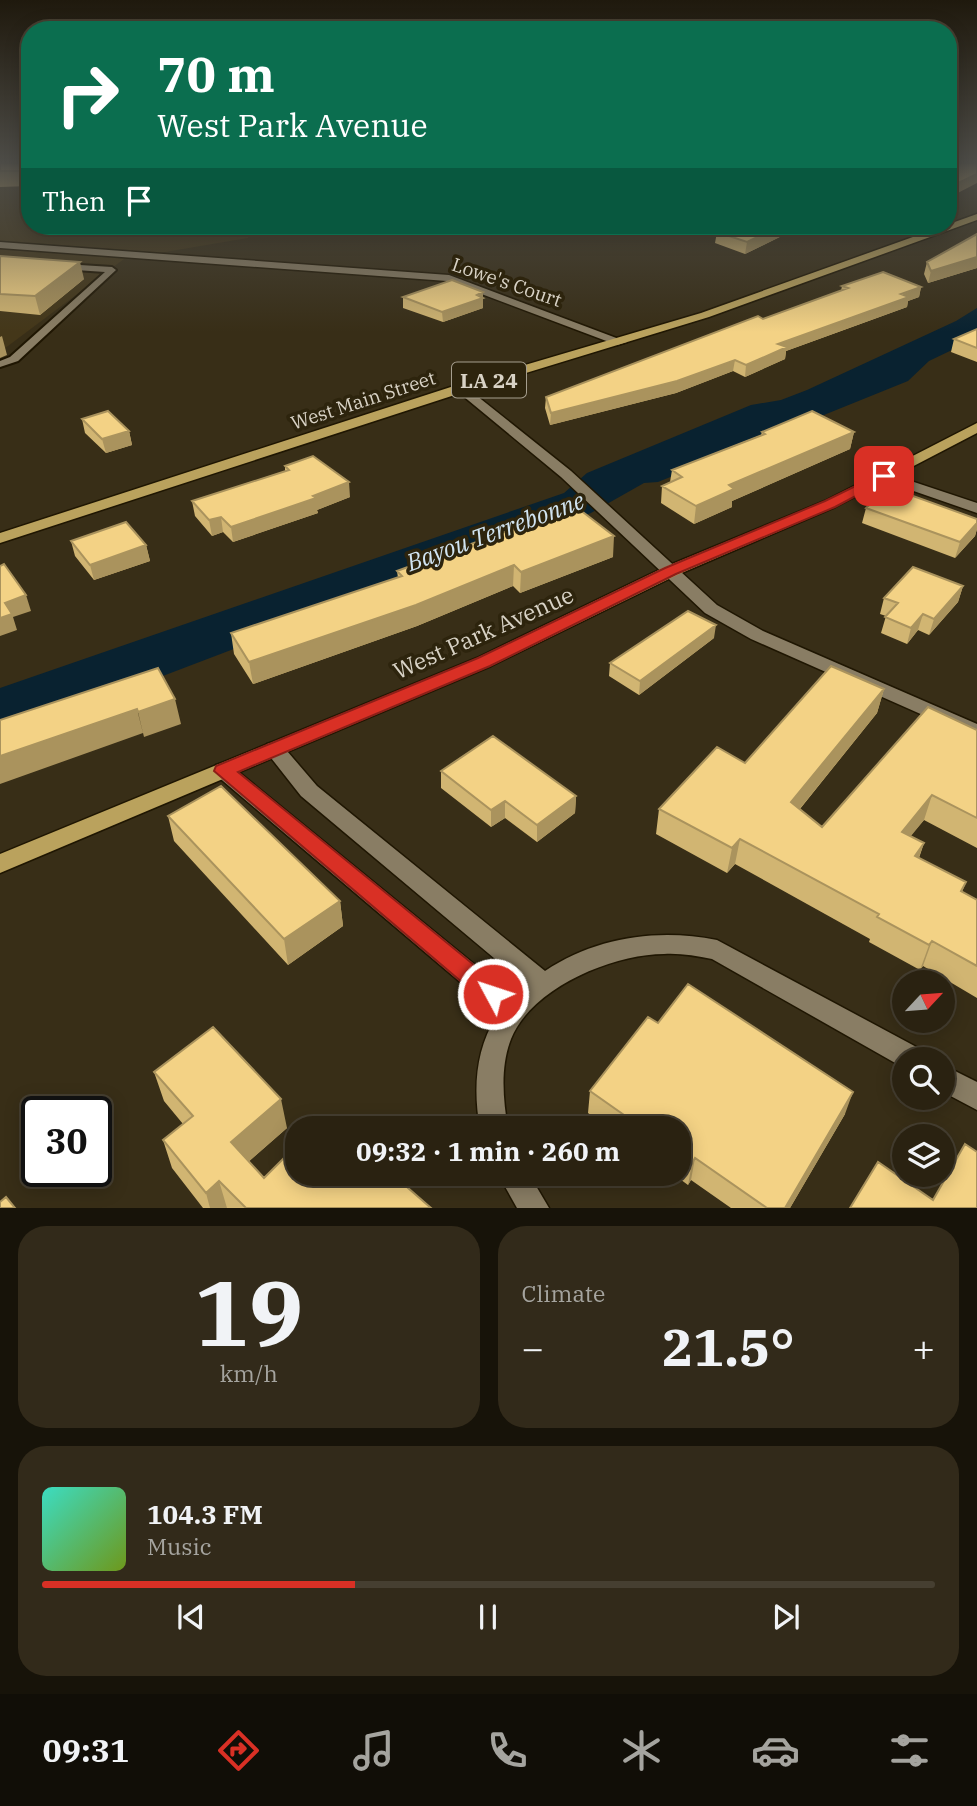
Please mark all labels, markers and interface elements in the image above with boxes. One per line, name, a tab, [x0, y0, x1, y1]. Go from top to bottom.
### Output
text: 70 m	[157, 42, 275, 105]
icon: right	[42, 49, 133, 140]
text: West Park Avenue	[157, 104, 428, 146]
icon: arrive	[120, 182, 158, 220]
text: Then	[42, 184, 106, 218]
street label: Lowe's Court	[449, 252, 565, 312]
road number: LA 24	[452, 362, 526, 398]
street label: West Main Street	[288, 365, 439, 435]
pin	[854, 446, 914, 506]
icon: arrive	[865, 457, 903, 495]
water label: Bayou Terrebonne	[401, 484, 589, 578]
street label: West Park Avenue	[388, 579, 578, 685]
position arrow	[456, 957, 530, 1031]
north arrow	[892, 970, 956, 1032]
map controls	[892, 970, 955, 1187]
button: search	[892, 1047, 955, 1110]
speed limit sign: 30	[21, 1096, 112, 1187]
button: layers	[892, 1124, 955, 1187]
text: 09:32 · 1 min · 260 m	[356, 1134, 620, 1168]
text: 19	[194, 1253, 303, 1371]
text: Climate	[522, 1278, 605, 1308]
text: 21.5°	[662, 1313, 795, 1380]
text: −	[522, 1323, 544, 1372]
text: +	[912, 1323, 935, 1372]
text: km/h	[220, 1358, 278, 1388]
text: 104.3 FM	[147, 1497, 263, 1531]
text: Music	[147, 1531, 212, 1561]
icon: previous	[172, 1598, 210, 1636]
icon: pause	[469, 1598, 507, 1636]
icon: next	[767, 1598, 805, 1636]
icon: directions	[214, 1726, 263, 1775]
icon: music	[349, 1726, 398, 1775]
icon: phone	[483, 1726, 532, 1775]
icon: climate	[617, 1726, 666, 1775]
icon: car	[751, 1726, 800, 1775]
icon: filters	[885, 1726, 934, 1775]
text: 09:31	[43, 1729, 129, 1771]

